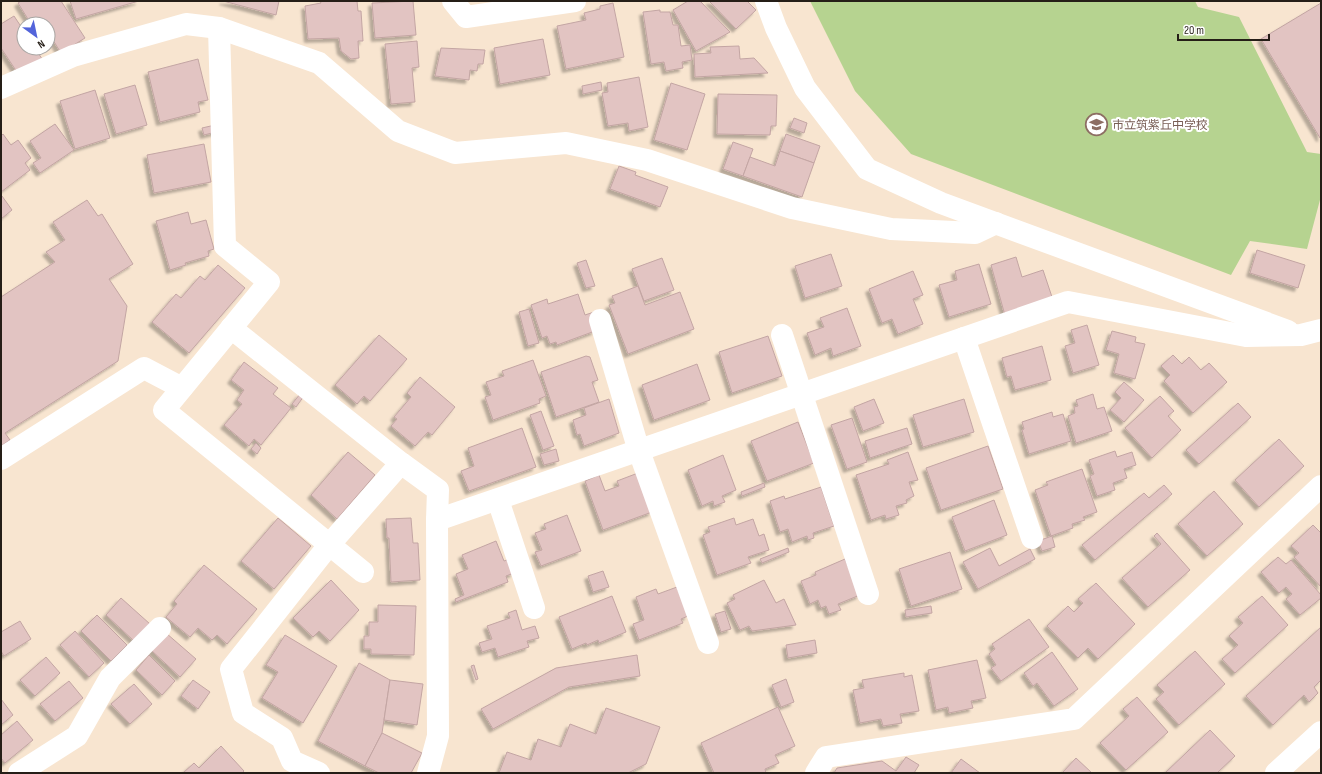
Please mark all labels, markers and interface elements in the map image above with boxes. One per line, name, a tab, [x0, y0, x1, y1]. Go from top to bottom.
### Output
north arrow	[16, 16, 56, 56]
scale bar	[1178, 16, 1269, 42]
text: 20 m	[1184, 23, 1204, 38]
text: N	[35, 37, 47, 51]
school or university icon: 市立筑紫丘中学校	[1083, 112, 1109, 138]
place label: 市立筑紫丘中学校	[1112, 118, 1208, 133]

